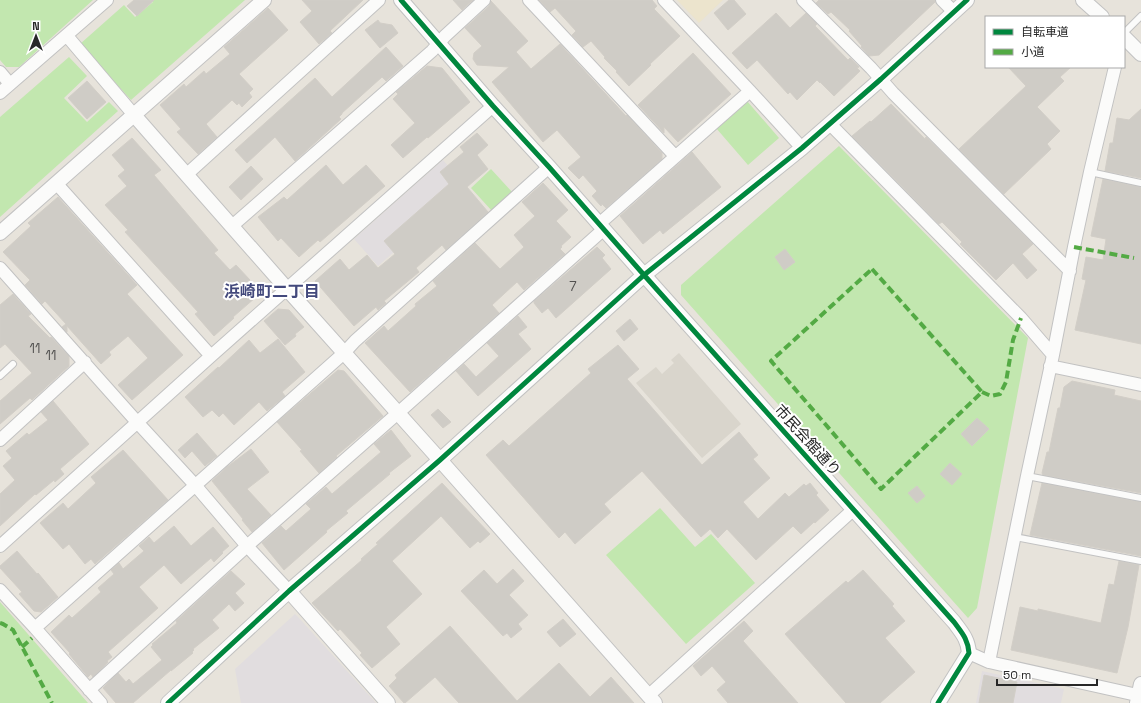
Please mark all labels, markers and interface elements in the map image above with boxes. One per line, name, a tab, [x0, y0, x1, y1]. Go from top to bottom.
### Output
north arrow	[16, 16, 56, 56]
legend	[985, 16, 1125, 68]
text: N	[32, 19, 40, 33]
text: 自転車道	[1021, 24, 1069, 40]
text: 小道	[1021, 44, 1045, 60]
house number: 7	[569, 278, 577, 295]
district label: 浜崎町二丁目	[224, 281, 320, 302]
house number: 11	[30, 340, 40, 357]
house number: 11	[46, 347, 56, 364]
street label: 市民会館通り	[771, 400, 845, 480]
scale bar	[997, 661, 1097, 687]
text: 50 m	[1003, 667, 1031, 683]

